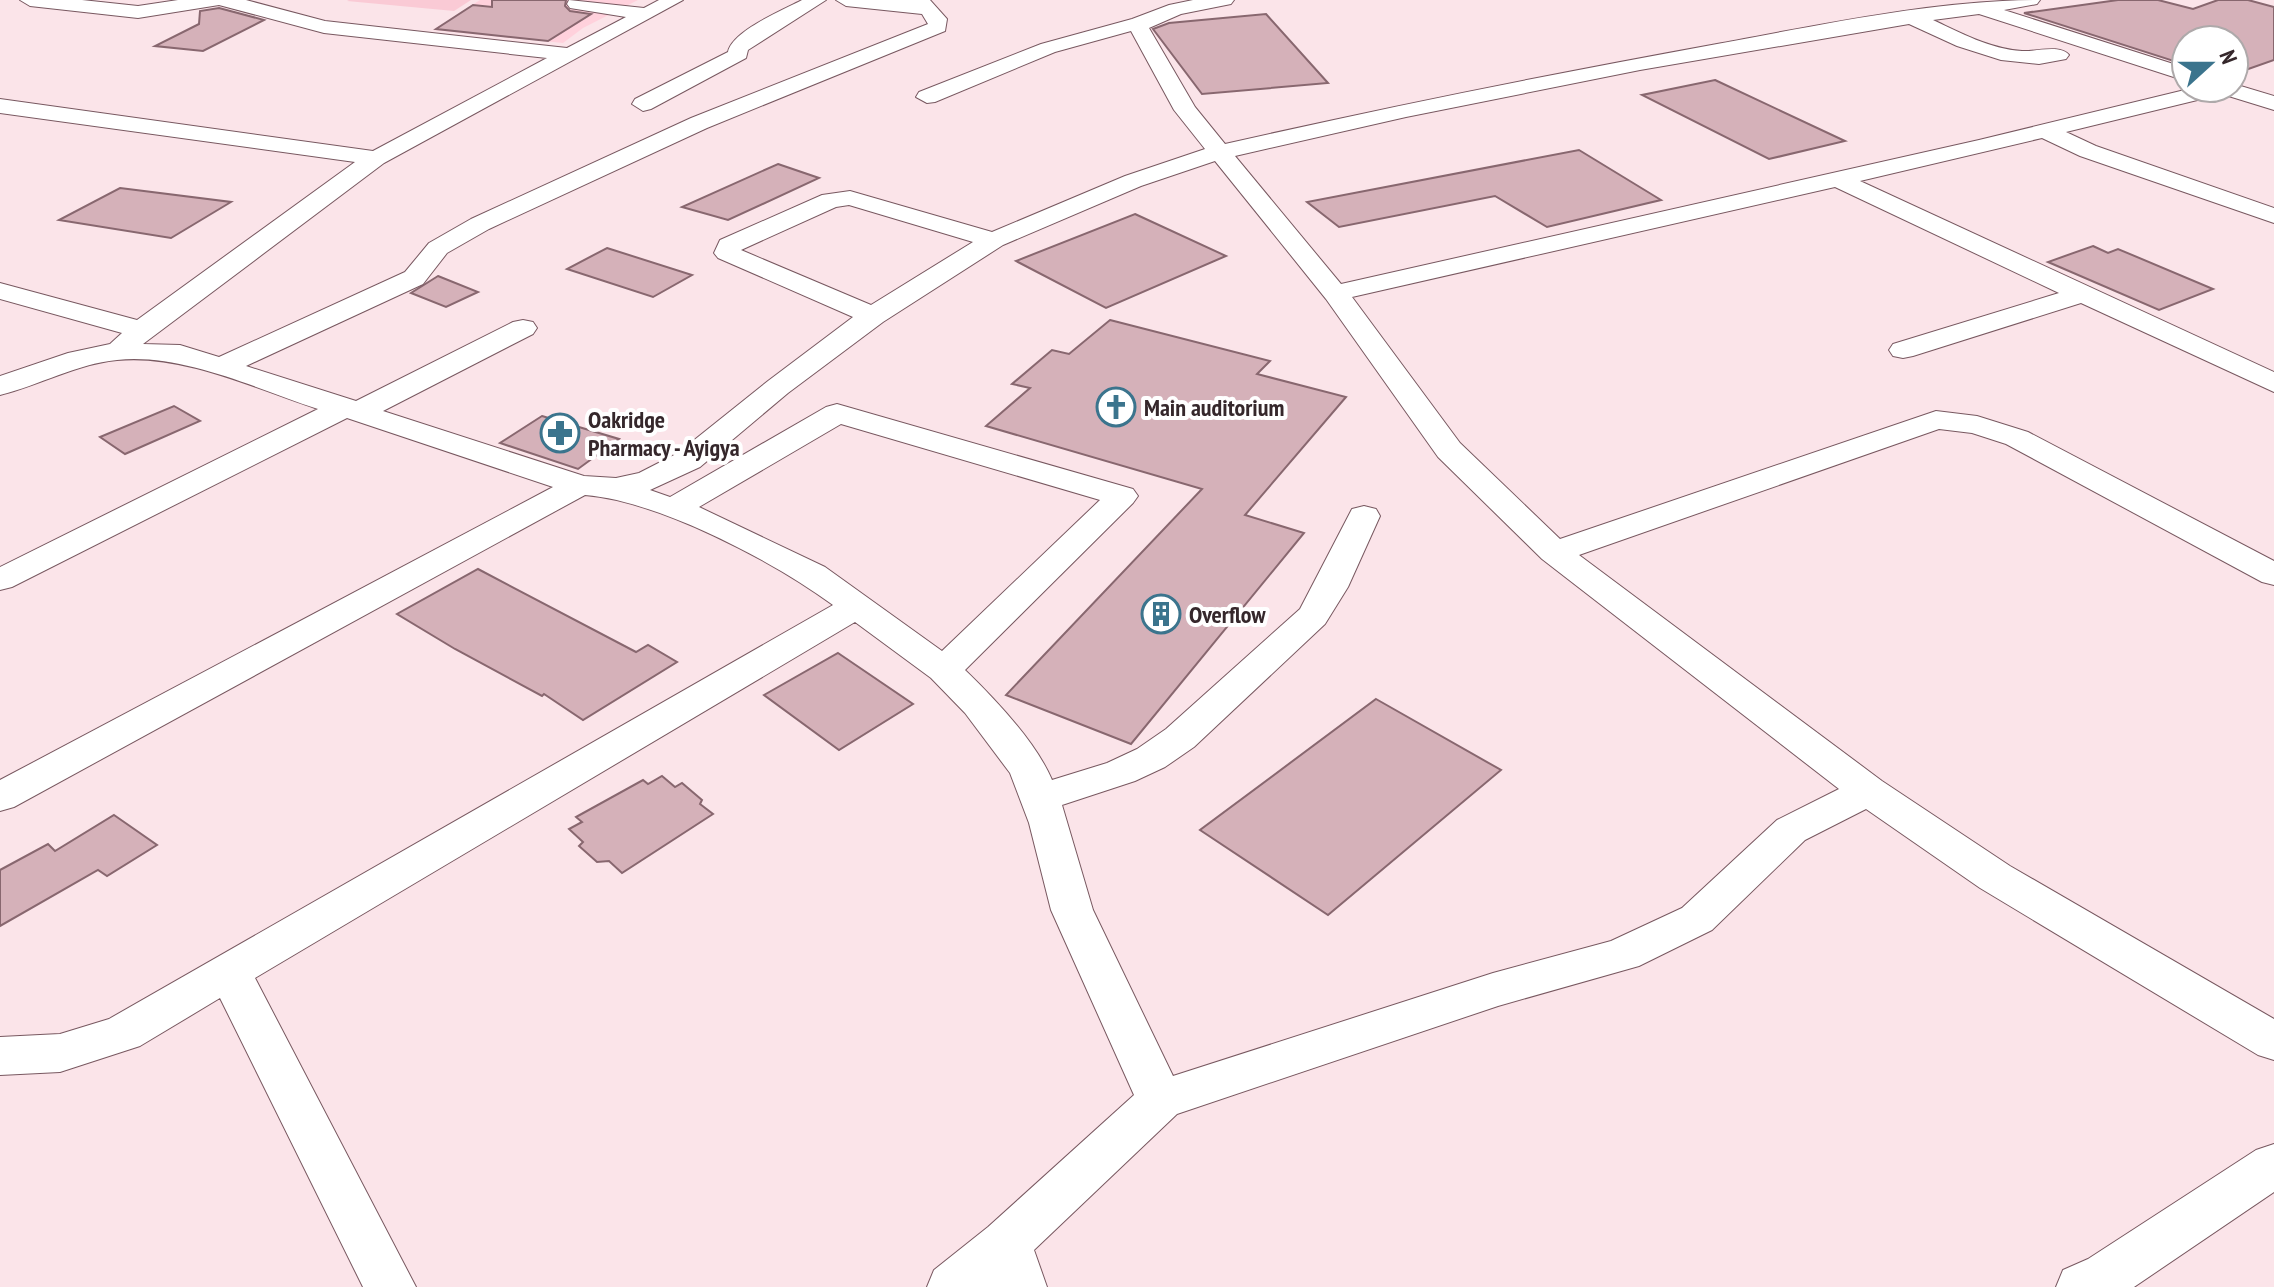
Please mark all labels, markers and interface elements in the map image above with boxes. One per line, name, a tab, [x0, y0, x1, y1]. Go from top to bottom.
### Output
north arrow	[2170, 24, 2250, 104]
text: N	[2213, 46, 2244, 67]
church icon: Main auditorium	[1095, 386, 1137, 428]
place label: Main auditorium	[1144, 392, 1284, 423]
place label: Oakridge Pharmacy - Ayigya	[588, 404, 740, 463]
pharmacy icon: Oakridge Pharmacy - Ayigya	[539, 412, 581, 454]
building icon: Overflow	[1140, 593, 1182, 635]
place label: Overflow	[1189, 599, 1266, 630]

